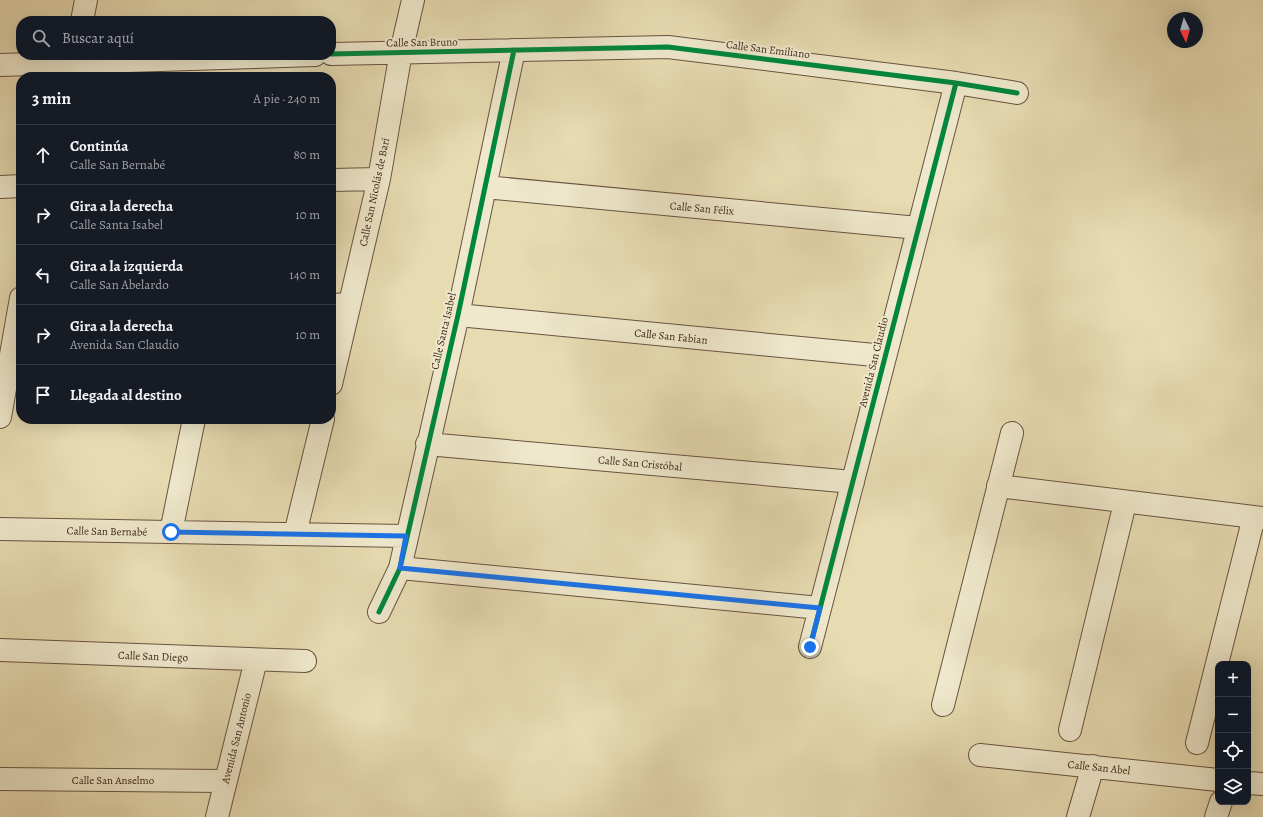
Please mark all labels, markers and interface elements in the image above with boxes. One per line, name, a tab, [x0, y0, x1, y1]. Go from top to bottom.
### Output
north arrow	[1167, 12, 1203, 48]
search box	[16, 16, 336, 60]
icon: search	[30, 27, 52, 49]
text: Buscar aquí	[62, 28, 134, 48]
street label: Calle San Bruno	[386, 34, 458, 51]
street label: Calle San Emiliano	[725, 37, 811, 62]
text: 3 min	[32, 87, 71, 110]
text: A pie · 240 m	[253, 90, 320, 107]
text: Continúa	[70, 136, 128, 156]
street label: Calle San Nicolás de Barí	[356, 136, 393, 248]
icon: ahead	[32, 144, 54, 166]
text: 80 m	[293, 146, 320, 163]
text: Calle San Bernabé	[70, 156, 165, 173]
text: Gira a la derecha	[70, 196, 173, 216]
street label: Calle San Félix	[669, 198, 736, 219]
icon: right	[32, 204, 54, 226]
text: 10 m	[295, 206, 320, 223]
text: Calle Santa Isabel	[70, 216, 163, 233]
text: Gira a la izquierda	[70, 256, 183, 276]
icon: left	[32, 264, 54, 286]
text: 140 m	[289, 266, 320, 283]
text: Calle San Abelardo	[70, 276, 169, 293]
street label: Calle Santa Isabel	[427, 291, 460, 371]
street label: Avenida San Claudio	[855, 315, 892, 410]
text: Gira a la derecha	[70, 316, 173, 336]
icon: right	[32, 324, 54, 346]
street label: Calle San Fabian	[634, 325, 708, 348]
text: 10 m	[295, 326, 320, 343]
text: Avenida San Claudio	[70, 336, 179, 353]
icon: arrive	[32, 384, 54, 406]
text: Llegada al destino	[70, 385, 182, 405]
street label: Calle San Cristóbal	[597, 452, 683, 475]
street label: Calle San Bernabé	[67, 523, 148, 540]
route start	[162, 523, 180, 541]
route end	[801, 638, 819, 656]
street label: Calle San Diego	[118, 648, 189, 665]
map controls	[1215, 661, 1251, 805]
button: +	[1215, 661, 1251, 697]
street label: Avenida San Antonio	[218, 691, 255, 786]
button: −	[1215, 697, 1251, 733]
button: locate	[1215, 733, 1251, 769]
street label: Calle San Abel	[1067, 757, 1131, 778]
button: layers	[1215, 769, 1251, 805]
street label: Calle San Anselmo	[72, 773, 155, 788]

